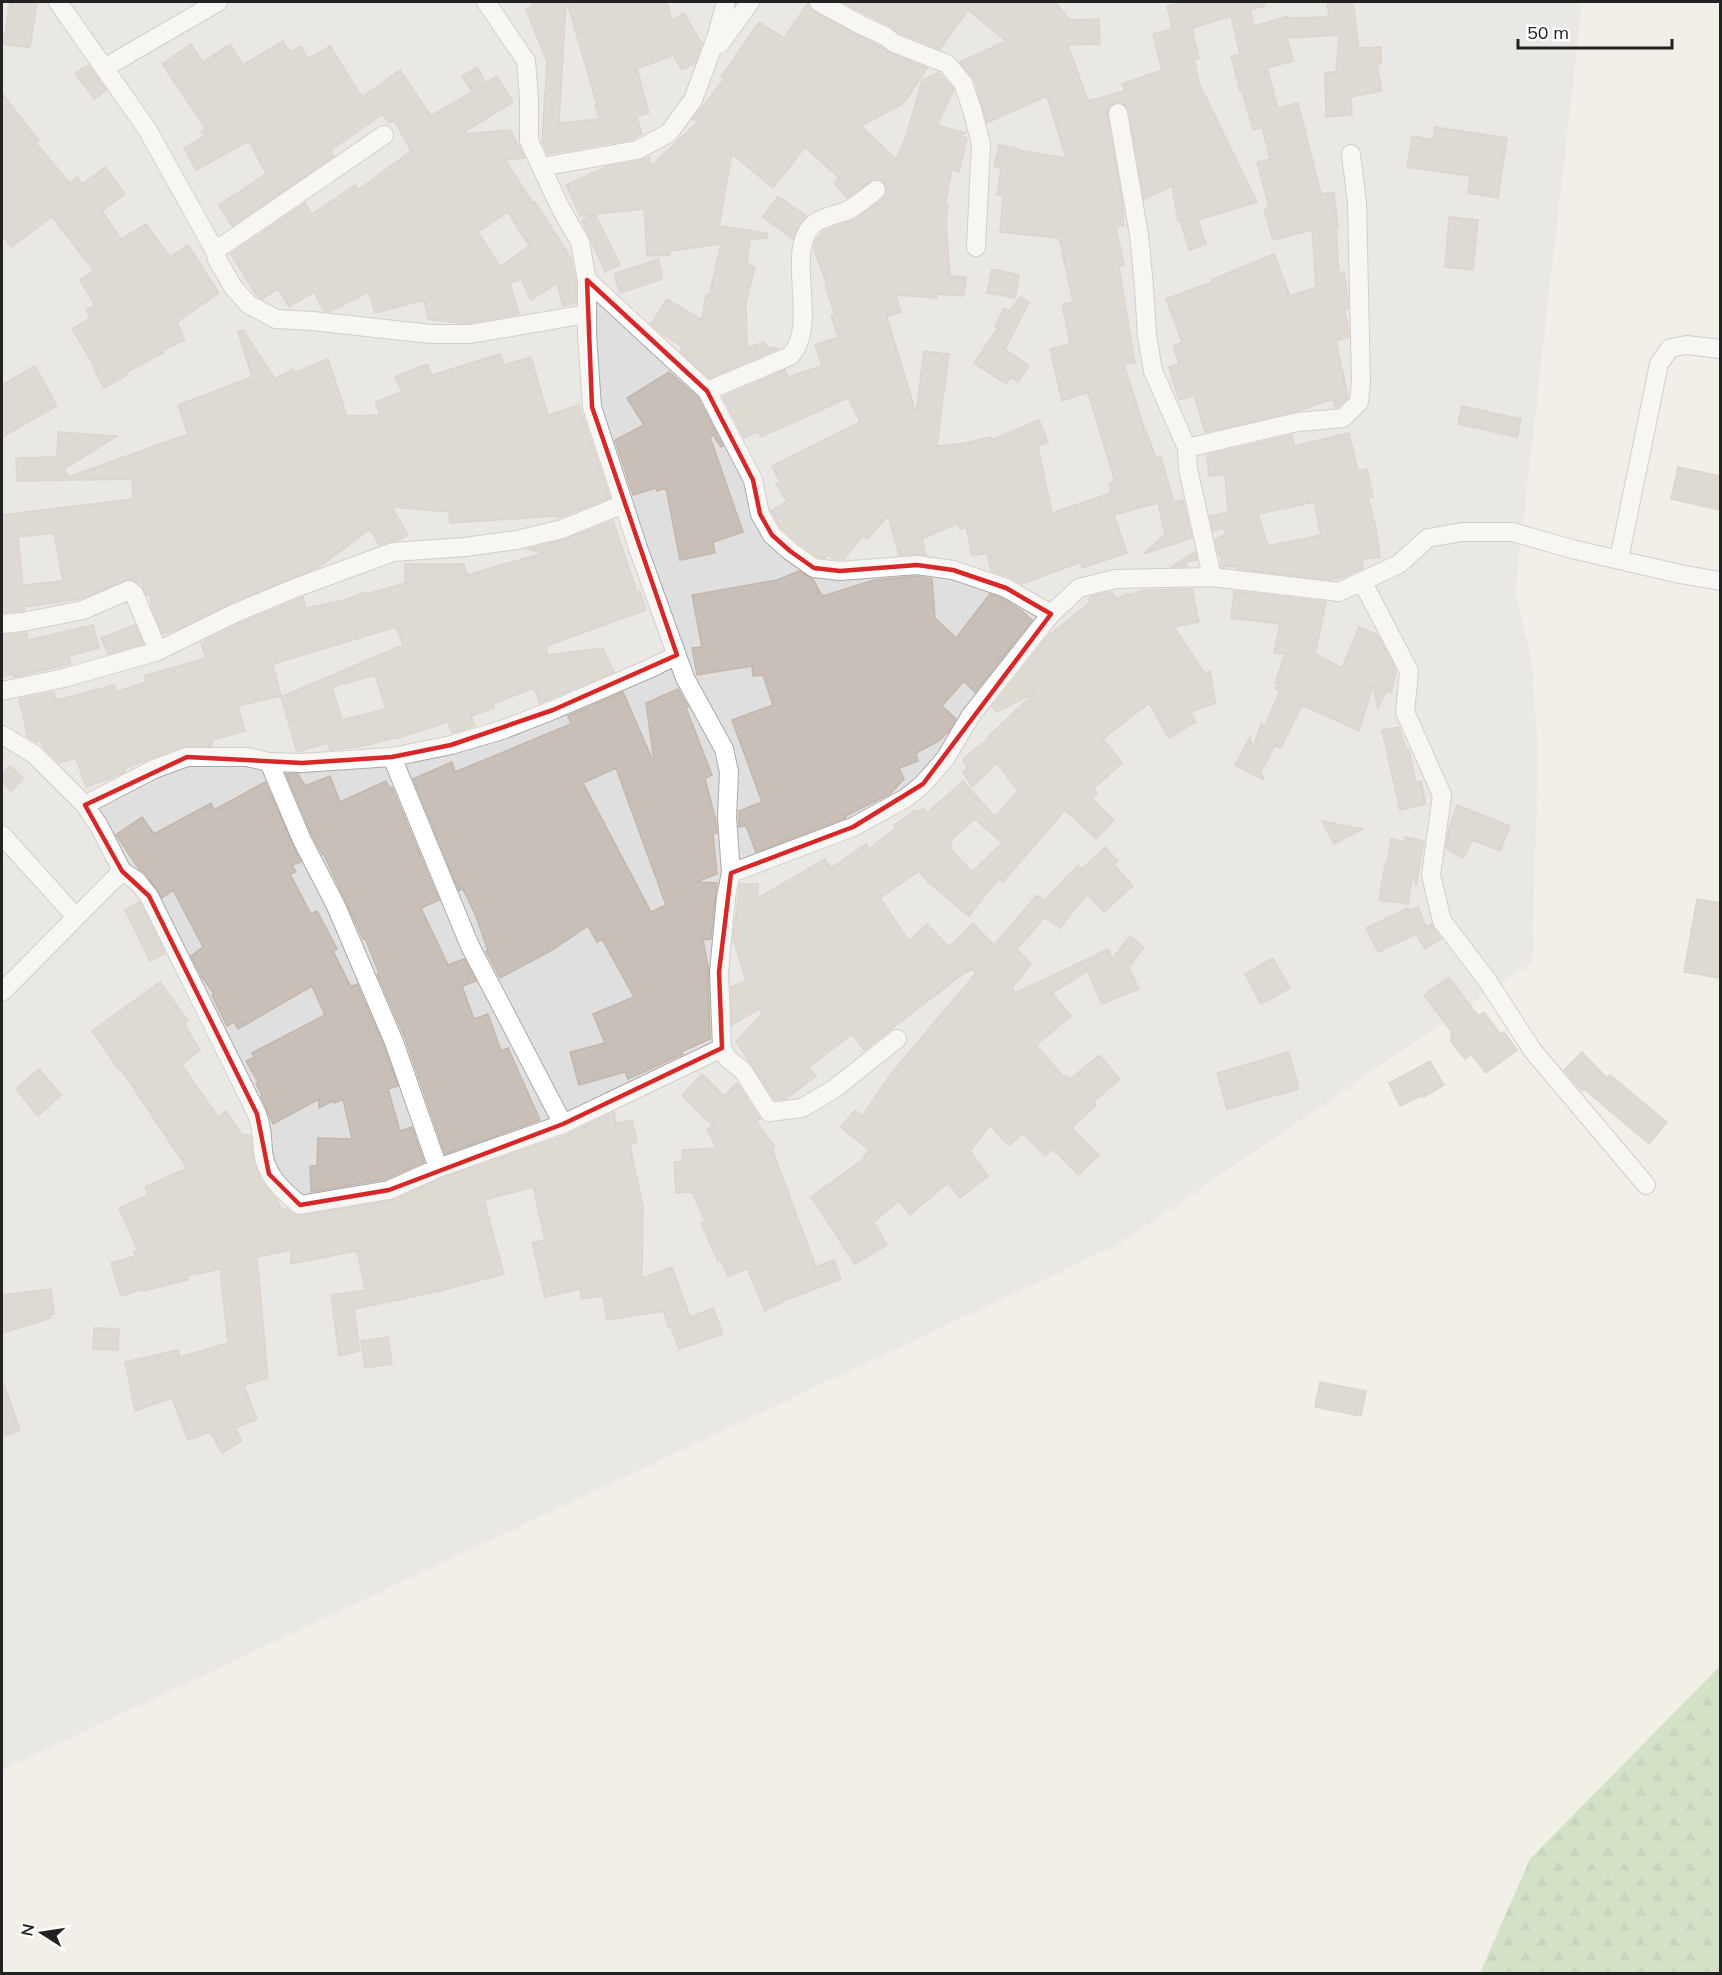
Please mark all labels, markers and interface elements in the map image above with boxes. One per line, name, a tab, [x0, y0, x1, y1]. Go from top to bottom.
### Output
scale bar	[1518, 12, 1672, 50]
text: 50 m	[1527, 21, 1569, 44]
north arrow	[12, 1903, 72, 1963]
text: N	[16, 1922, 38, 1938]

